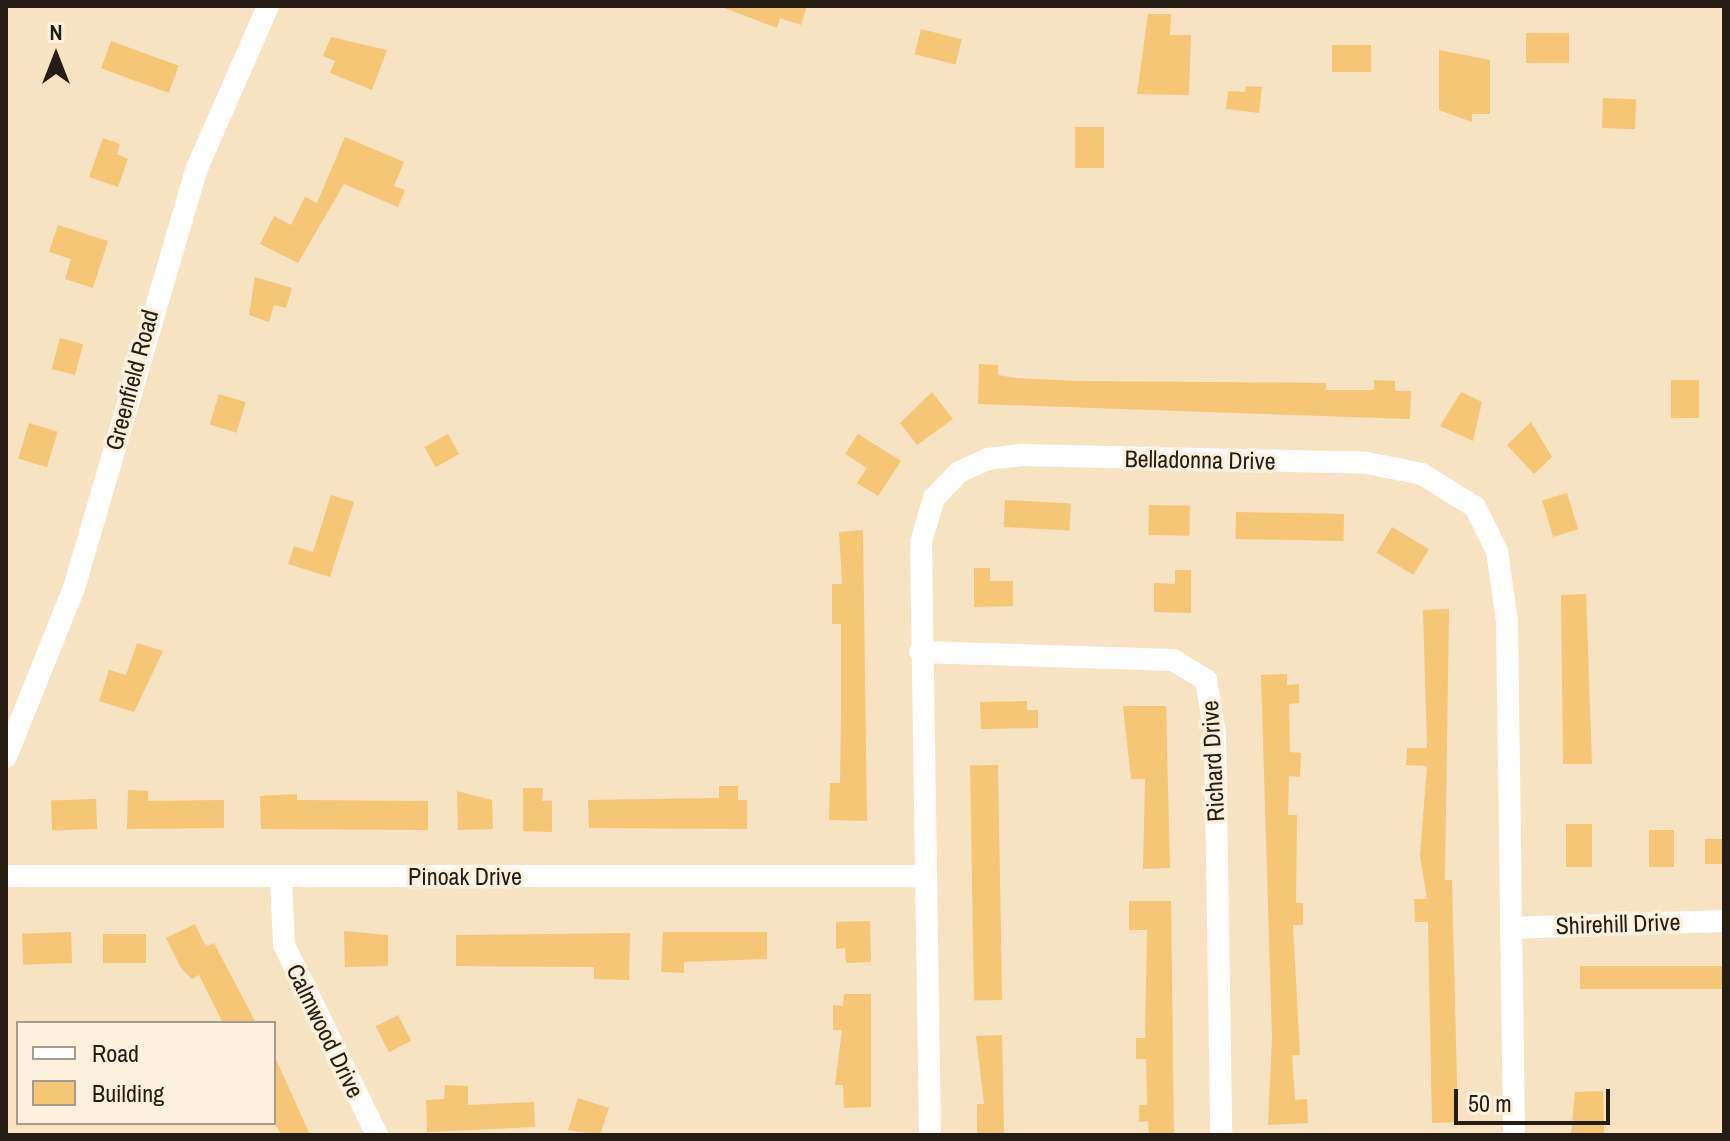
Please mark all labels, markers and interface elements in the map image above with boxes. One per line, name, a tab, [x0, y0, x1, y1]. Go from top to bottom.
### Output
north arrow	[16, 16, 96, 96]
text: N	[49, 17, 63, 47]
street label: Greenfield Road	[99, 307, 165, 453]
street label: Belladonna Drive	[1124, 444, 1276, 476]
street label: Richard Drive	[1195, 700, 1231, 822]
street label: Pinoak Drive	[408, 863, 522, 891]
street label: Shirehill Drive	[1555, 907, 1681, 941]
street label: Calmwood Drive	[280, 959, 370, 1103]
legend	[16, 1021, 276, 1125]
text: Road	[92, 1037, 139, 1069]
scale bar	[1458, 1073, 1614, 1123]
text: Building	[92, 1077, 164, 1109]
text: 50 m	[1468, 1087, 1512, 1119]

